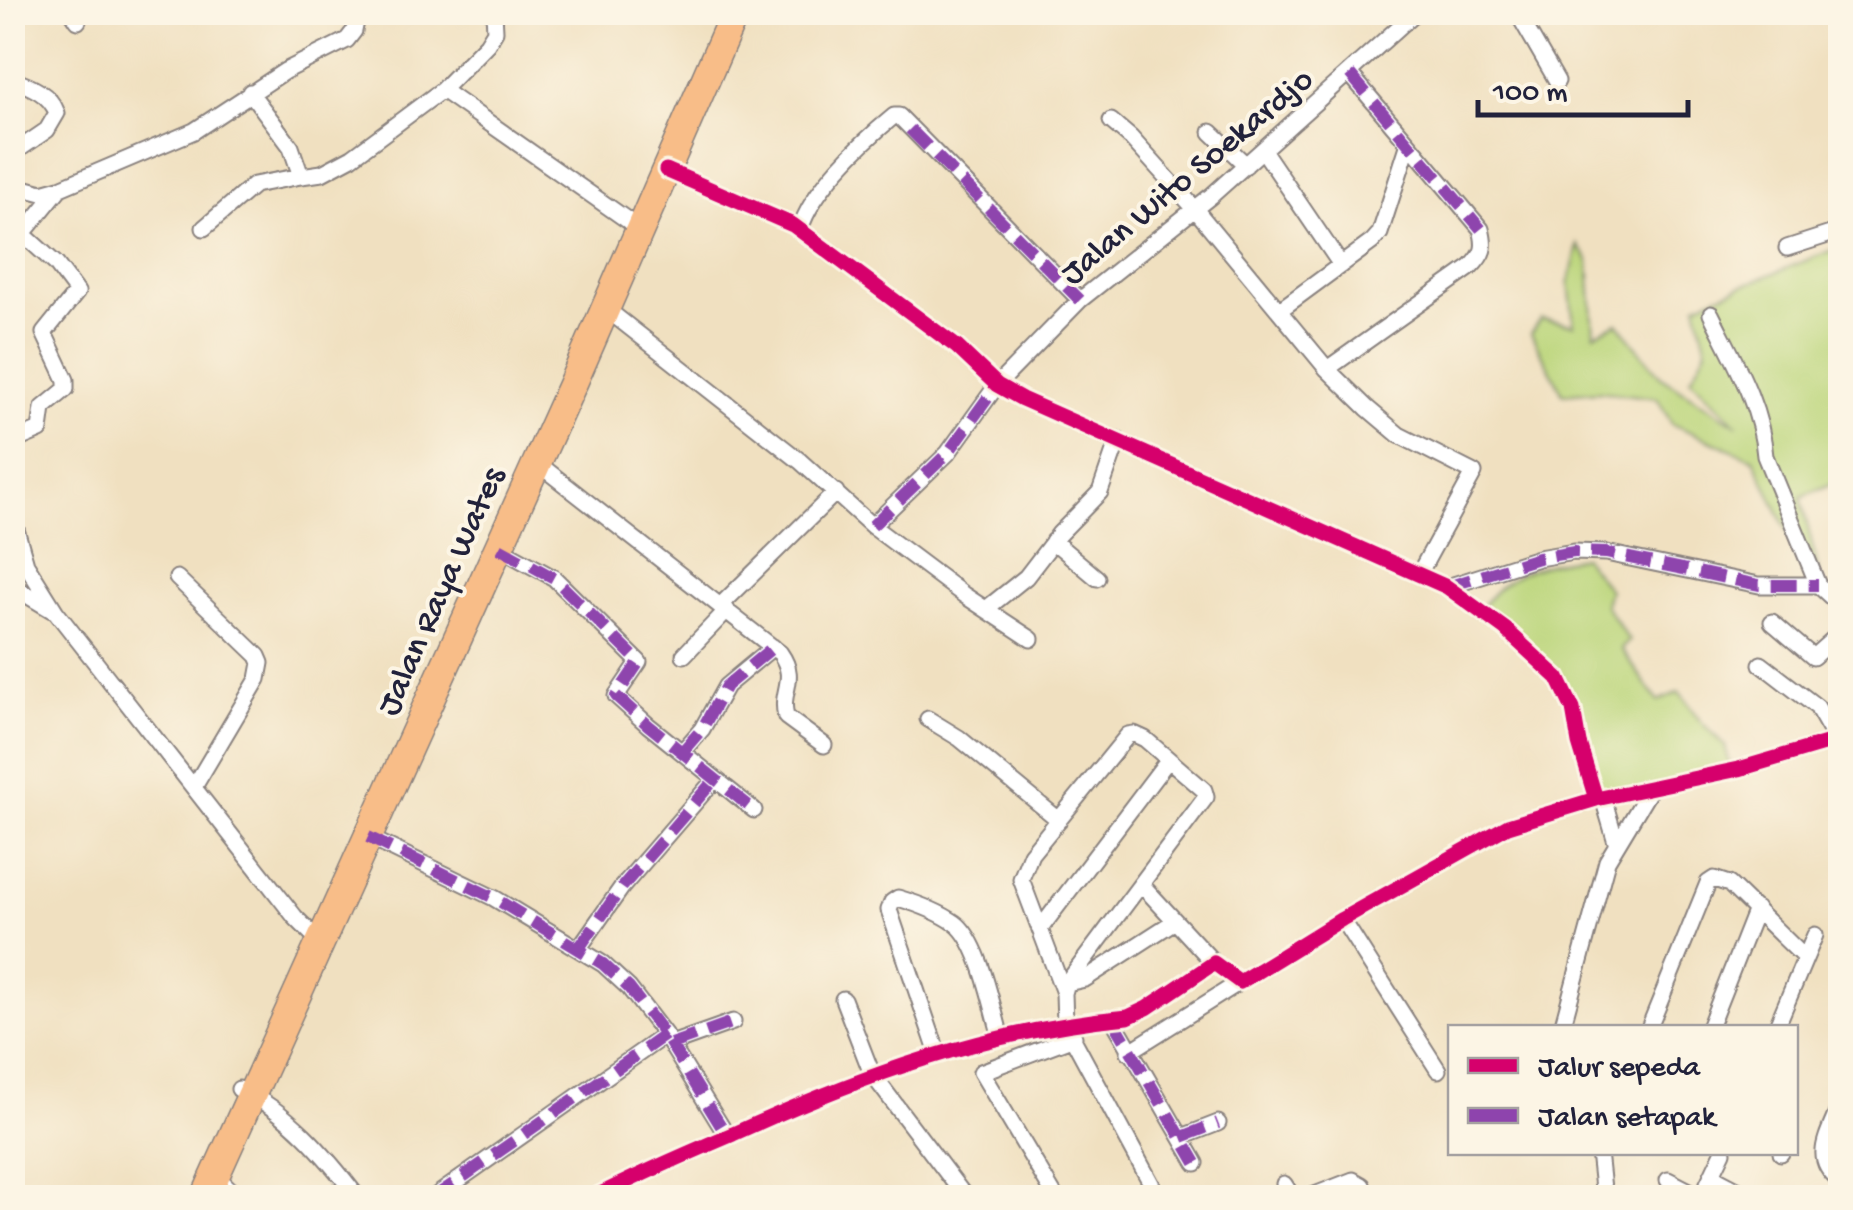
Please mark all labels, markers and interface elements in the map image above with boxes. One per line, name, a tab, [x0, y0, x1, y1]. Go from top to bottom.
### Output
scale bar	[1478, 55, 1688, 117]
street label: Jalan Wito Soekardjo	[1054, 61, 1323, 296]
text: 100 m	[1492, 77, 1568, 112]
street label: Jalan Raya Wates	[370, 461, 517, 723]
legend	[1448, 1025, 1798, 1155]
text: Jalur sepeda	[1538, 1052, 1701, 1087]
text: Jalan setapak	[1538, 1102, 1718, 1137]

